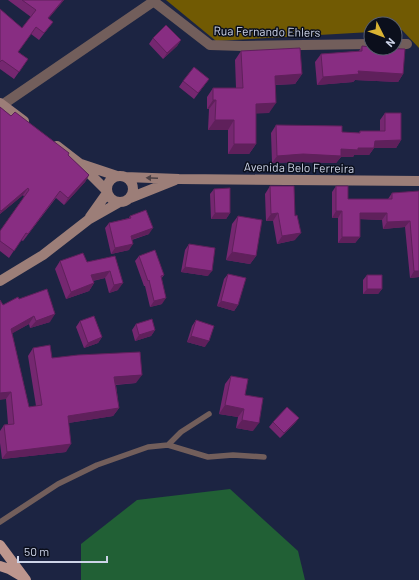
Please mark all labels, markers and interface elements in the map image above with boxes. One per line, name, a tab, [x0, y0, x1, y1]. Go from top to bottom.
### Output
north arrow	[363, 16, 403, 56]
street label: Rua Fernando Ehlers	[213, 23, 321, 39]
text: N	[384, 36, 398, 50]
street label: Avenida Belo Ferreira	[244, 159, 354, 175]
one-way arrow	[146, 174, 158, 181]
scale bar	[18, 538, 107, 564]
text: 50 m	[24, 544, 49, 558]

